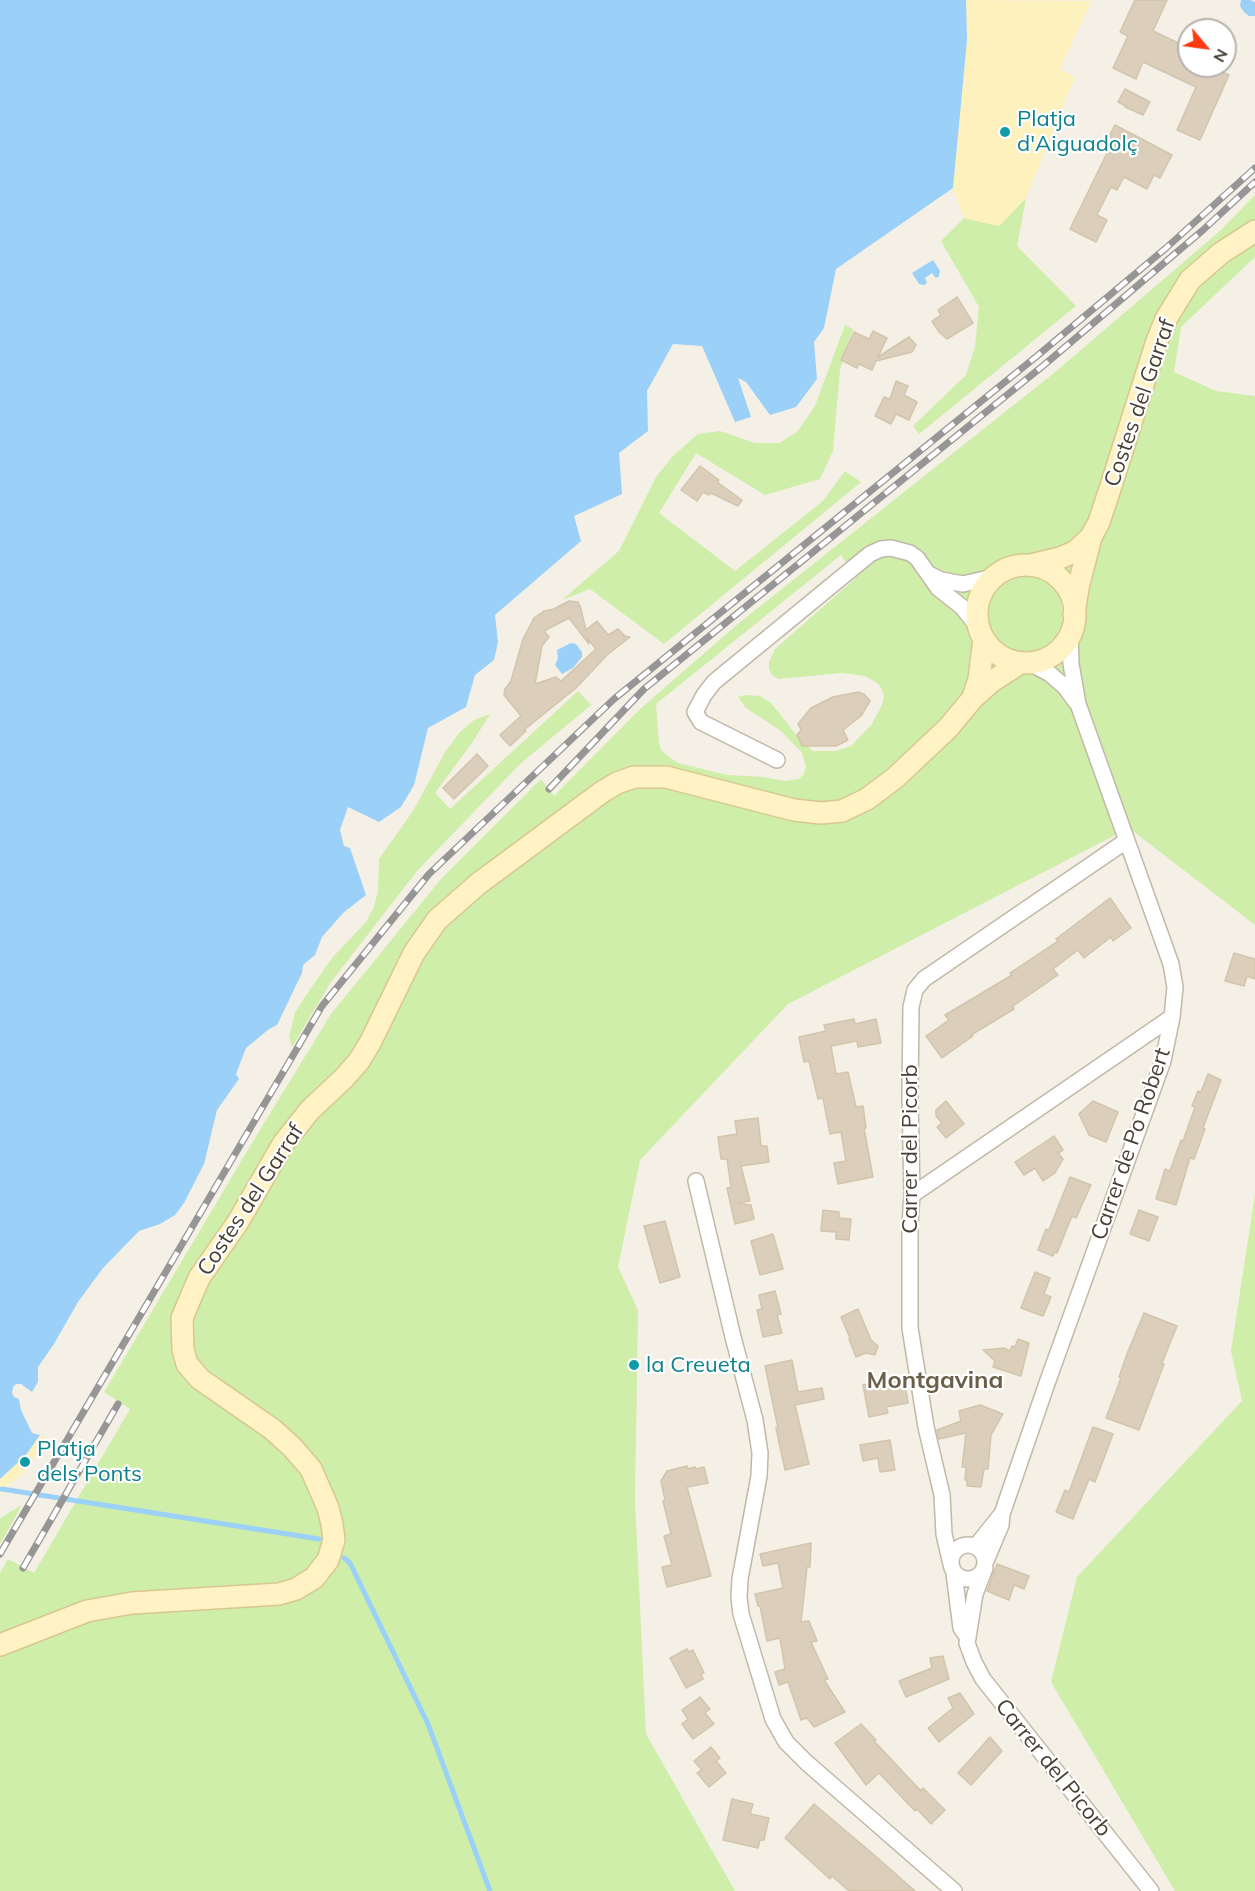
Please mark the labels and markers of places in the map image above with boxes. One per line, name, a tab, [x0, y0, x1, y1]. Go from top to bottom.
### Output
place label: Platja d'Aiguadolç	[1017, 106, 1138, 158]
marker: Platja d'Aiguadolç	[998, 125, 1012, 139]
place label: la Creueta	[646, 1352, 751, 1378]
marker: la Creueta	[627, 1358, 641, 1372]
place label: Platja dels Ponts	[37, 1436, 142, 1488]
marker: Platja dels Ponts	[18, 1455, 32, 1469]

